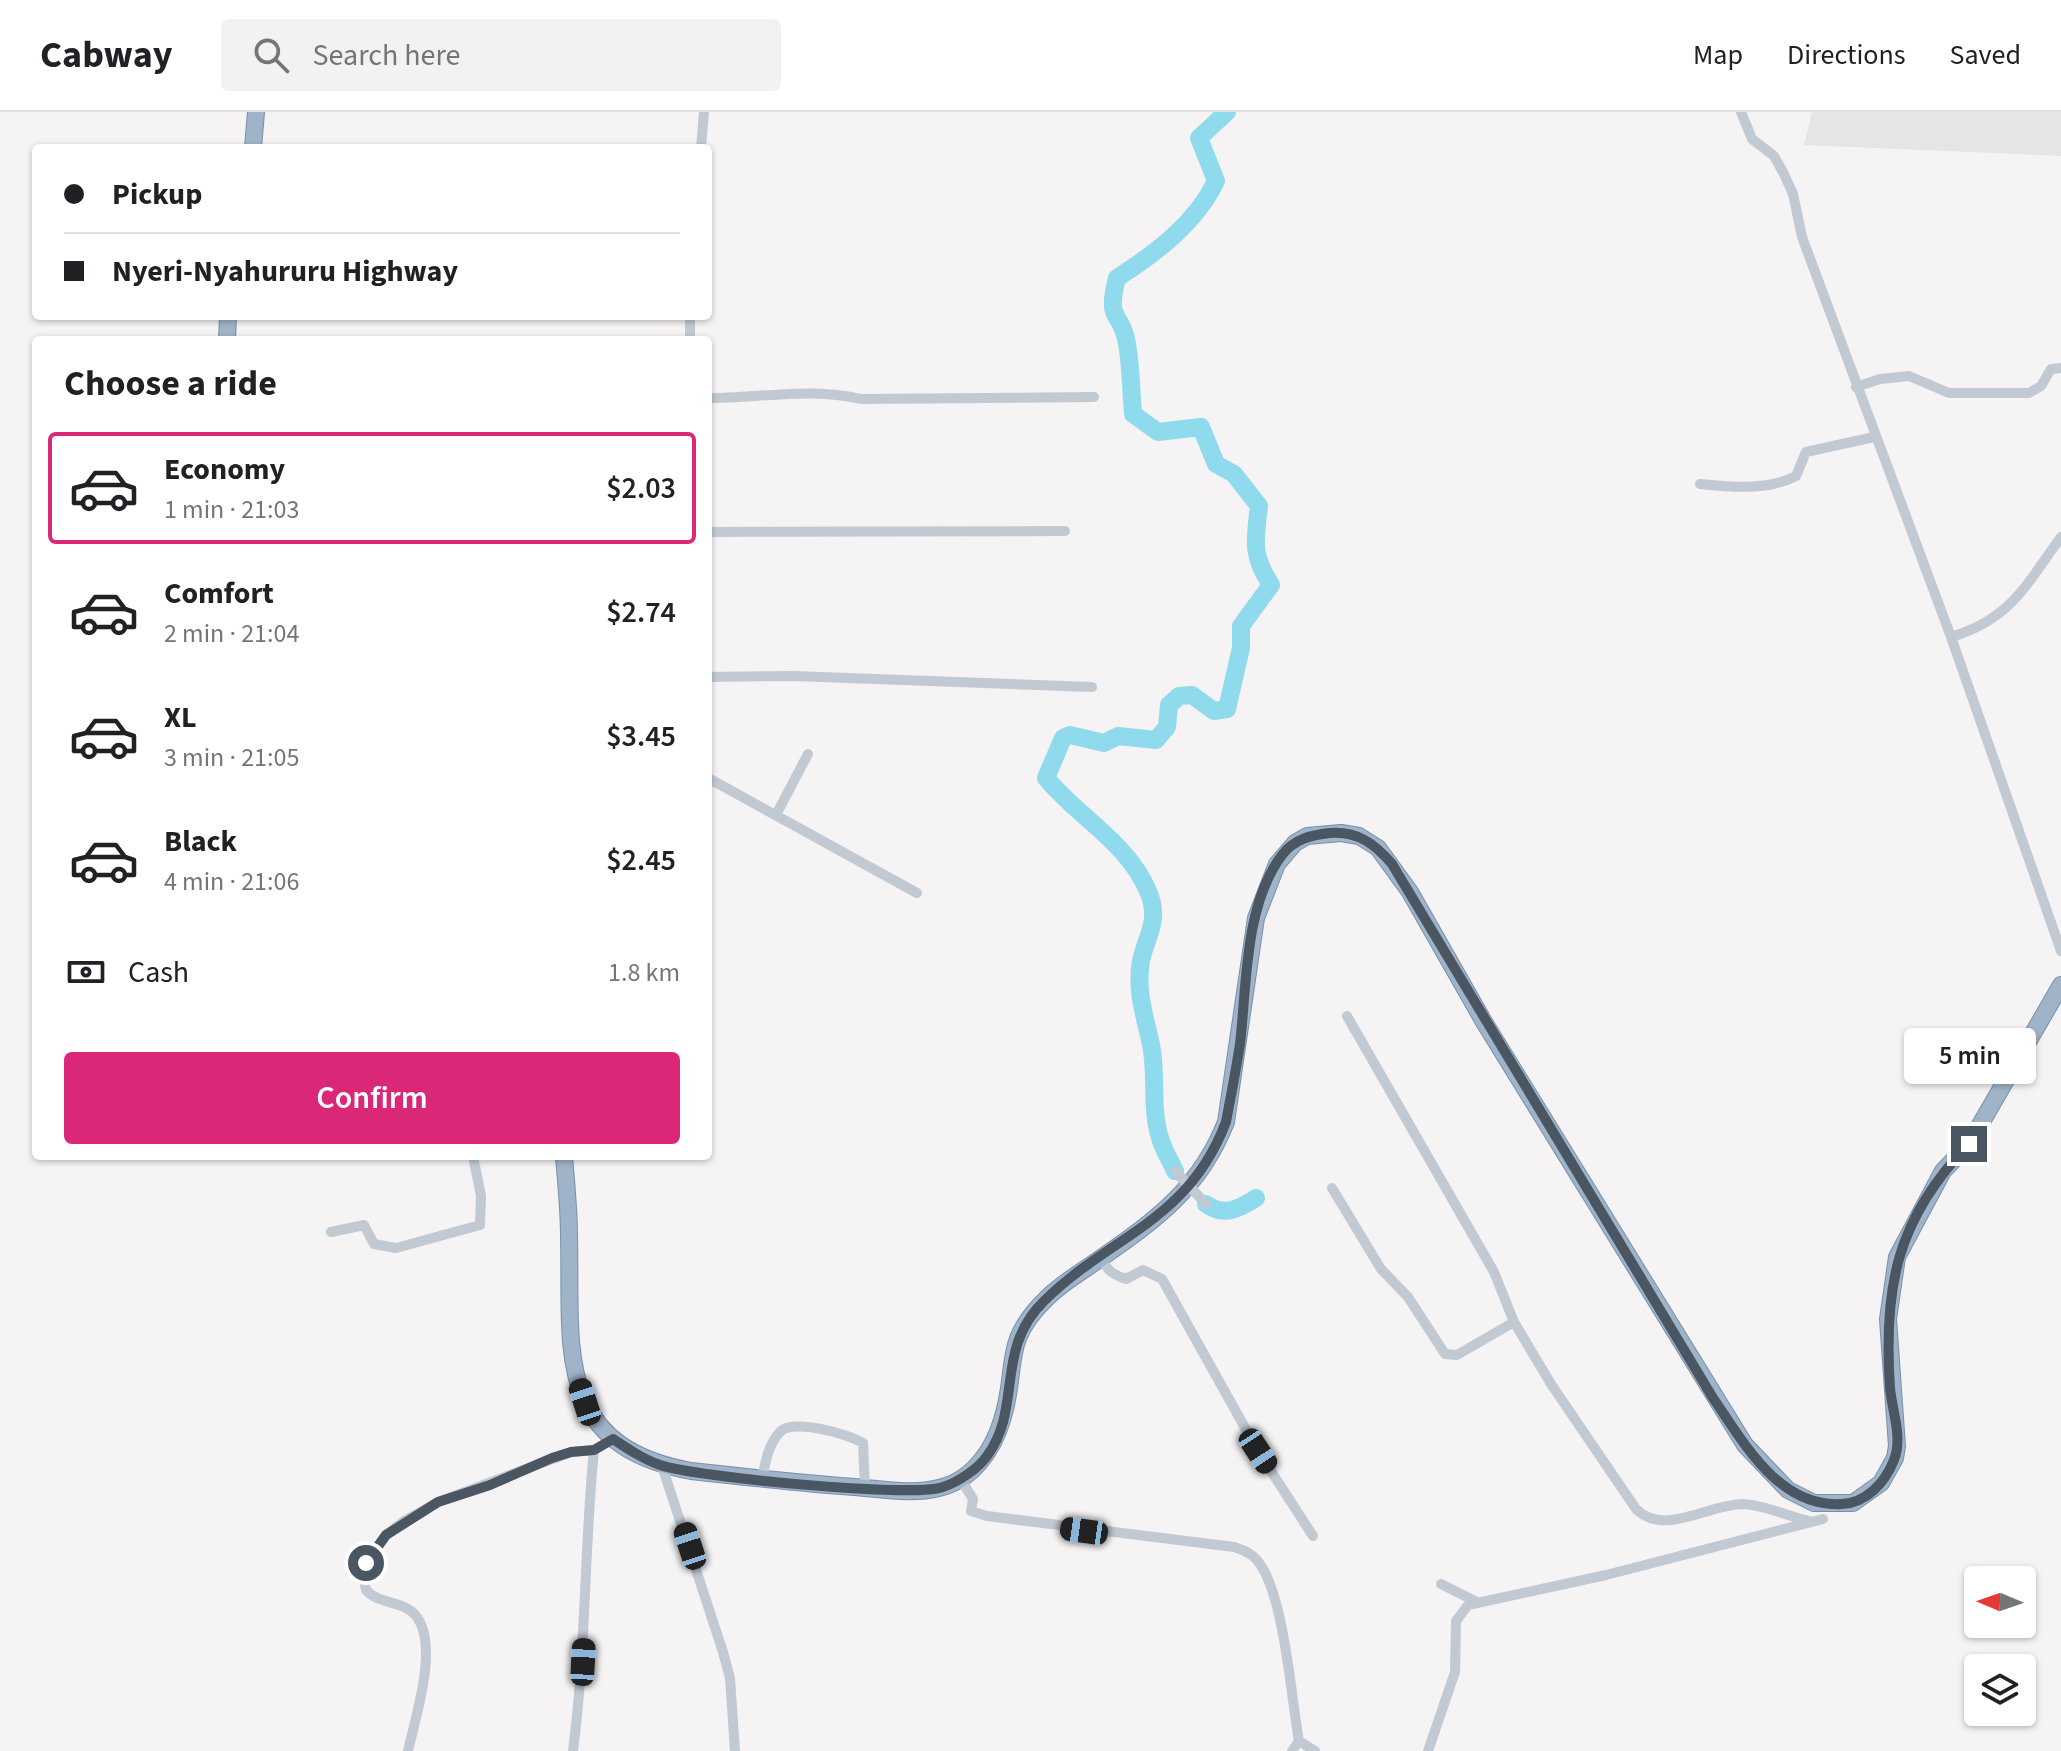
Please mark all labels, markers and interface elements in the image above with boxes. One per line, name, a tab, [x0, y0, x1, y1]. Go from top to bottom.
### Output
search box	[221, 19, 781, 91]
text: Cabway	[40, 28, 173, 82]
icon: search	[249, 33, 293, 77]
text: Search here	[313, 34, 460, 77]
text: Map	[1693, 35, 1743, 75]
text: Directions	[1787, 35, 1906, 75]
text: Saved	[1950, 35, 2021, 75]
text: Pickup	[112, 173, 202, 216]
text: Nyeri-Nyahururu Highway	[112, 250, 458, 293]
text: Choose a ride	[64, 358, 277, 409]
text: Economy	[164, 448, 285, 491]
icon: car	[68, 452, 140, 524]
text: $2.03	[606, 467, 676, 510]
text: 1 min · 21:03	[164, 491, 299, 528]
text: Comfort	[164, 572, 274, 615]
icon: car	[68, 576, 140, 648]
text: $2.74	[606, 591, 676, 634]
text: 2 min · 21:04	[164, 615, 299, 652]
text: XL	[164, 696, 197, 739]
icon: car	[68, 700, 140, 772]
text: $3.45	[606, 715, 676, 758]
text: 3 min · 21:05	[164, 739, 299, 776]
text: Black	[164, 820, 237, 863]
icon: car	[68, 824, 140, 896]
text: $2.45	[606, 839, 676, 882]
text: 4 min · 21:06	[164, 863, 299, 900]
icon: cash	[64, 950, 108, 994]
text: Cash	[128, 951, 189, 994]
text: 1.8 km	[608, 954, 680, 991]
callout: 5 min	[1903, 1028, 2035, 1084]
text: 5 min	[1939, 1037, 2001, 1074]
button: Confirm	[64, 1052, 680, 1144]
route end	[1951, 1126, 1987, 1162]
car	[566, 1375, 604, 1429]
car	[1235, 1424, 1281, 1478]
car	[1059, 1516, 1109, 1546]
car	[671, 1519, 709, 1573]
route start	[348, 1545, 384, 1581]
north arrow	[1964, 1566, 2036, 1638]
map controls	[1964, 1566, 2036, 1726]
car	[570, 1637, 596, 1687]
button: layers	[1964, 1654, 2036, 1726]

